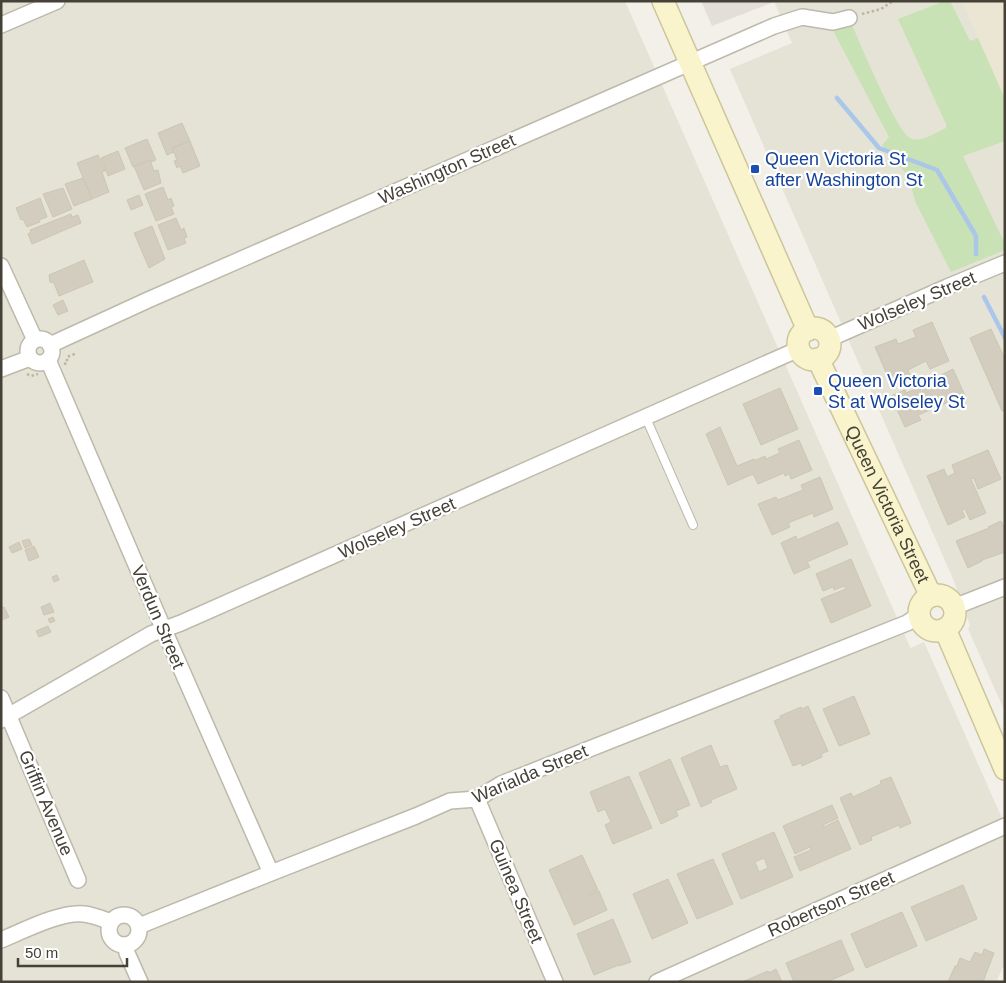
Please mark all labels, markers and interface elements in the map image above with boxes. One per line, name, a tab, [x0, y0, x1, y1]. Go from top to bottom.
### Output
street label: Washington Street	[376, 130, 518, 208]
place label: Queen Victoria St after Washington St	[765, 149, 922, 190]
marker: Queen Victoria St after Washington St	[749, 163, 761, 175]
street label: Wolseley Street	[855, 267, 979, 335]
place label: Queen Victoria St at Wolseley St	[828, 371, 965, 412]
marker: Queen Victoria St at Wolseley St	[812, 385, 824, 397]
street label: Queen Victoria Street	[841, 422, 933, 586]
street label: Wolseley Street	[336, 493, 458, 563]
street label: Verdun Street	[127, 562, 189, 672]
street label: Warialda Street	[469, 741, 591, 807]
street label: Griffin Avenue	[15, 747, 77, 859]
street label: Guinea Street	[485, 836, 547, 946]
street label: Robertson Street	[765, 867, 897, 941]
scale bar	[18, 936, 126, 968]
text: 50 m	[25, 944, 58, 961]

